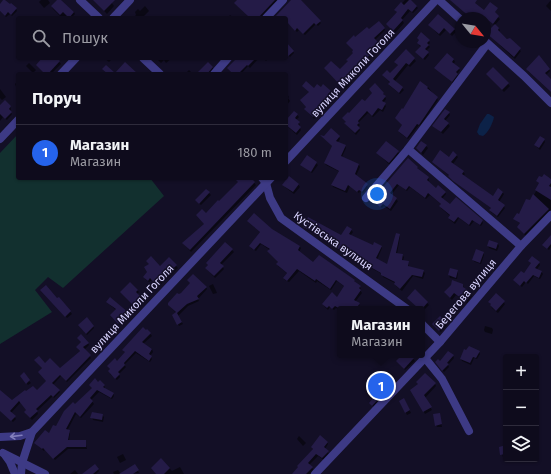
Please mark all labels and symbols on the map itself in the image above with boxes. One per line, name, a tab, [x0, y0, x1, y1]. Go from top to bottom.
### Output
north arrow	[455, 12, 491, 48]
street label: вулиця Миколи Гоголя	[308, 26, 398, 120]
your location	[367, 184, 387, 204]
street label: Кустівська вулиця	[291, 209, 375, 273]
street label: Берегова вулиця	[433, 256, 499, 332]
street label: вулиця Миколи Гоголя	[87, 262, 177, 356]
pin: 1	[368, 371, 394, 401]
one-way arrow	[10, 432, 23, 440]

